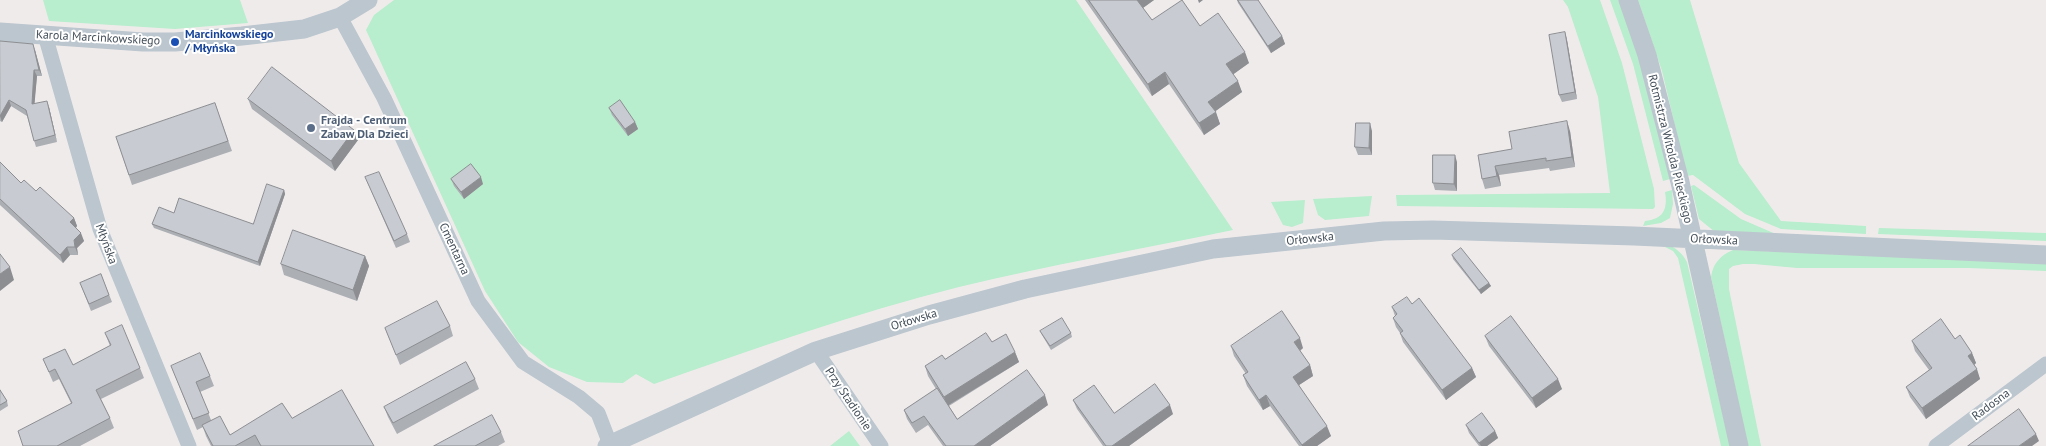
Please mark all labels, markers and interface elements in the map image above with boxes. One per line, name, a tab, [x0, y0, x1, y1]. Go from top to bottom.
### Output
street label: Karola Marcinkowskiego	[36, 28, 160, 48]
place label: Marcinkowskiego / Młyńska	[185, 28, 274, 56]
marker: Marcinkowskiego / Młyńska	[169, 36, 181, 48]
street label: Rotmistrza Witolda Pileckiego	[1645, 73, 1695, 225]
place label: Frajda - Centrum Zabaw Dla Dzieci	[321, 114, 408, 142]
marker: Frajda - Centrum Zabaw Dla Dzieci	[305, 122, 317, 134]
street label: Cmentarna	[436, 221, 472, 277]
street label: Młyńska	[92, 222, 120, 266]
street label: Orłowska	[1286, 229, 1334, 249]
street label: Orłowska	[1690, 232, 1738, 248]
street label: Orłowska	[889, 306, 939, 334]
street label: Przy Stadionie	[822, 365, 874, 433]
street label: Radosna	[1969, 386, 2013, 424]

